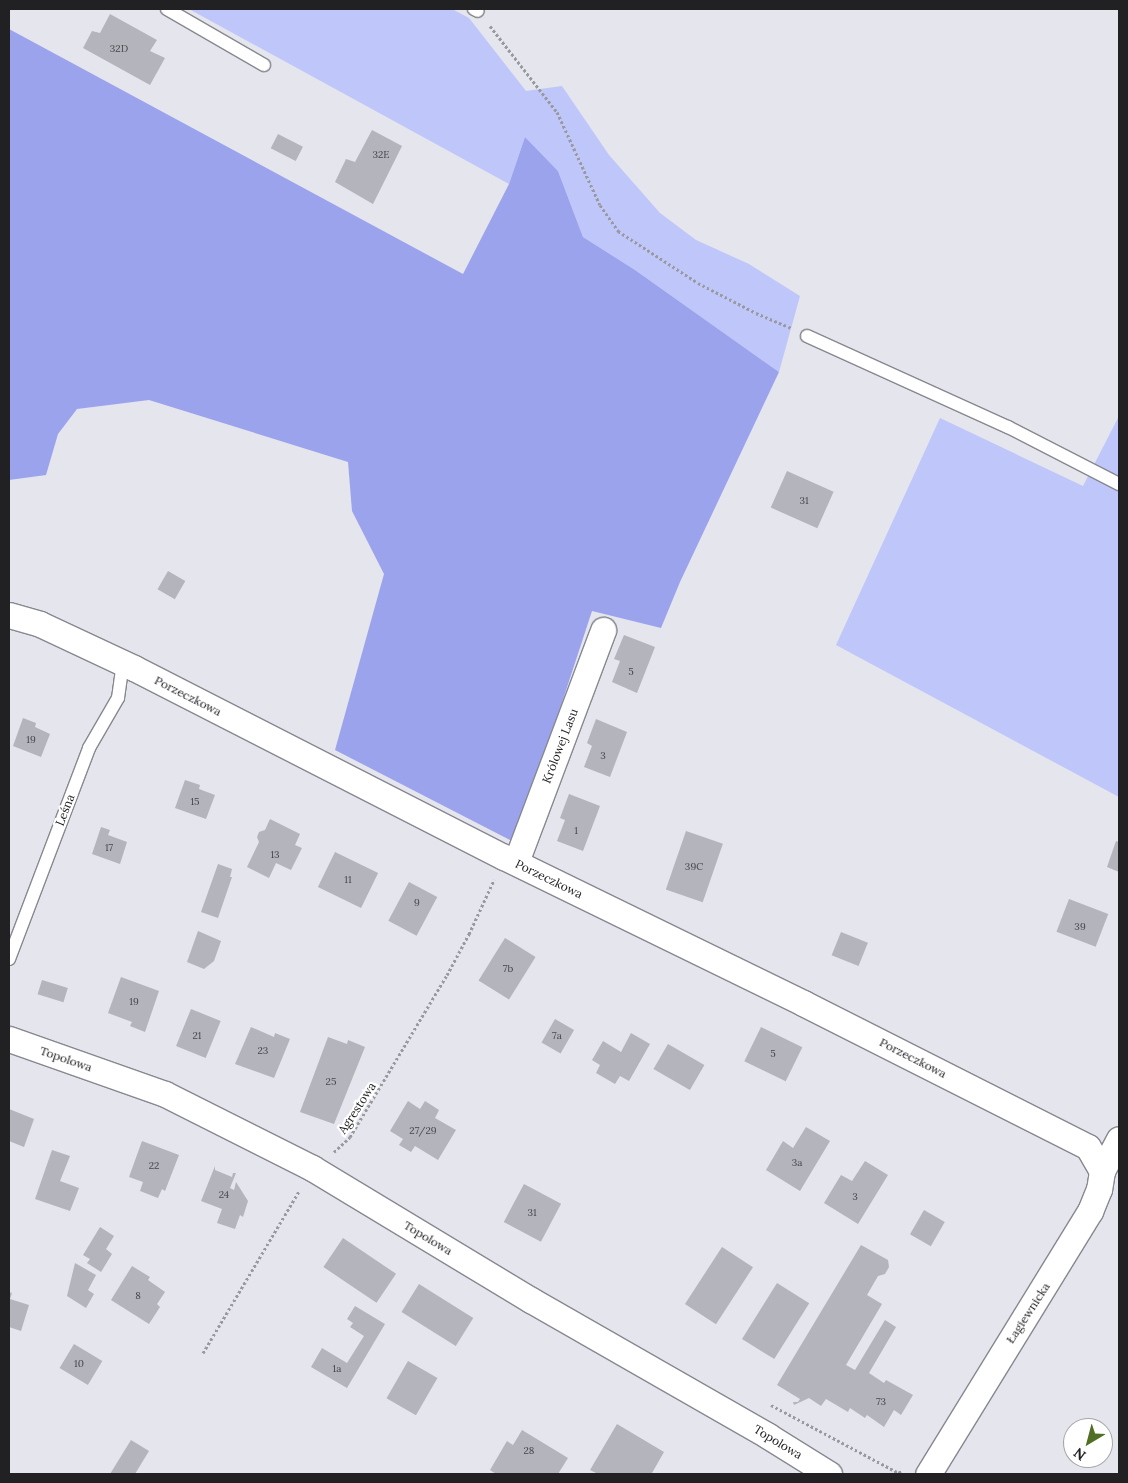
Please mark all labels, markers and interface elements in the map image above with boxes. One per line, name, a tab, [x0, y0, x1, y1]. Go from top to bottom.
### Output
house number: 32D	[110, 43, 128, 55]
house number: 32E	[372, 149, 390, 161]
house number: 31	[799, 495, 809, 507]
house number: 5	[628, 666, 634, 678]
street label: Porzeczkowa	[152, 673, 224, 719]
street label: Królowej Lasu	[539, 707, 581, 785]
house number: 19	[26, 734, 36, 746]
house number: 3	[600, 750, 606, 762]
street label: Leśna	[52, 792, 78, 828]
house number: 15	[190, 796, 200, 808]
house number: 1	[574, 825, 578, 837]
house number: 17	[105, 842, 113, 854]
house number: 13	[270, 849, 280, 861]
street label: Porzeczkowa	[513, 856, 585, 902]
house number: 39C	[685, 861, 703, 873]
house number: 11	[344, 874, 352, 886]
house number: 9	[414, 897, 420, 909]
house number: 39	[1074, 921, 1086, 933]
house number: 7b	[503, 963, 513, 975]
house number: 19	[129, 996, 139, 1008]
house number: 21	[192, 1030, 202, 1042]
house number: 7a	[552, 1030, 562, 1042]
street label: Porzeczkowa	[877, 1035, 949, 1081]
street label: Topolowa	[38, 1043, 94, 1075]
house number: 23	[258, 1045, 268, 1057]
house number: 5	[770, 1048, 776, 1060]
house number: 25	[326, 1076, 336, 1088]
street label: Agrestowa	[335, 1080, 379, 1136]
house number: 27/29	[409, 1125, 437, 1137]
house number: 3a	[792, 1157, 802, 1169]
house number: 22	[149, 1160, 159, 1172]
house number: 24	[219, 1189, 229, 1201]
house number: 3	[852, 1191, 858, 1203]
house number: 31	[527, 1207, 537, 1219]
street label: Topolowa	[401, 1218, 455, 1258]
street label: Łagiewnicka	[1003, 1280, 1053, 1346]
house number: 8	[135, 1290, 141, 1302]
house number: 10	[74, 1358, 84, 1370]
house number: 1a	[333, 1363, 341, 1375]
house number: 73	[876, 1396, 886, 1408]
north arrow	[1063, 1418, 1113, 1468]
street label: Topolowa	[751, 1422, 805, 1462]
text: N	[1070, 1444, 1089, 1465]
house number: 28	[524, 1445, 534, 1457]

